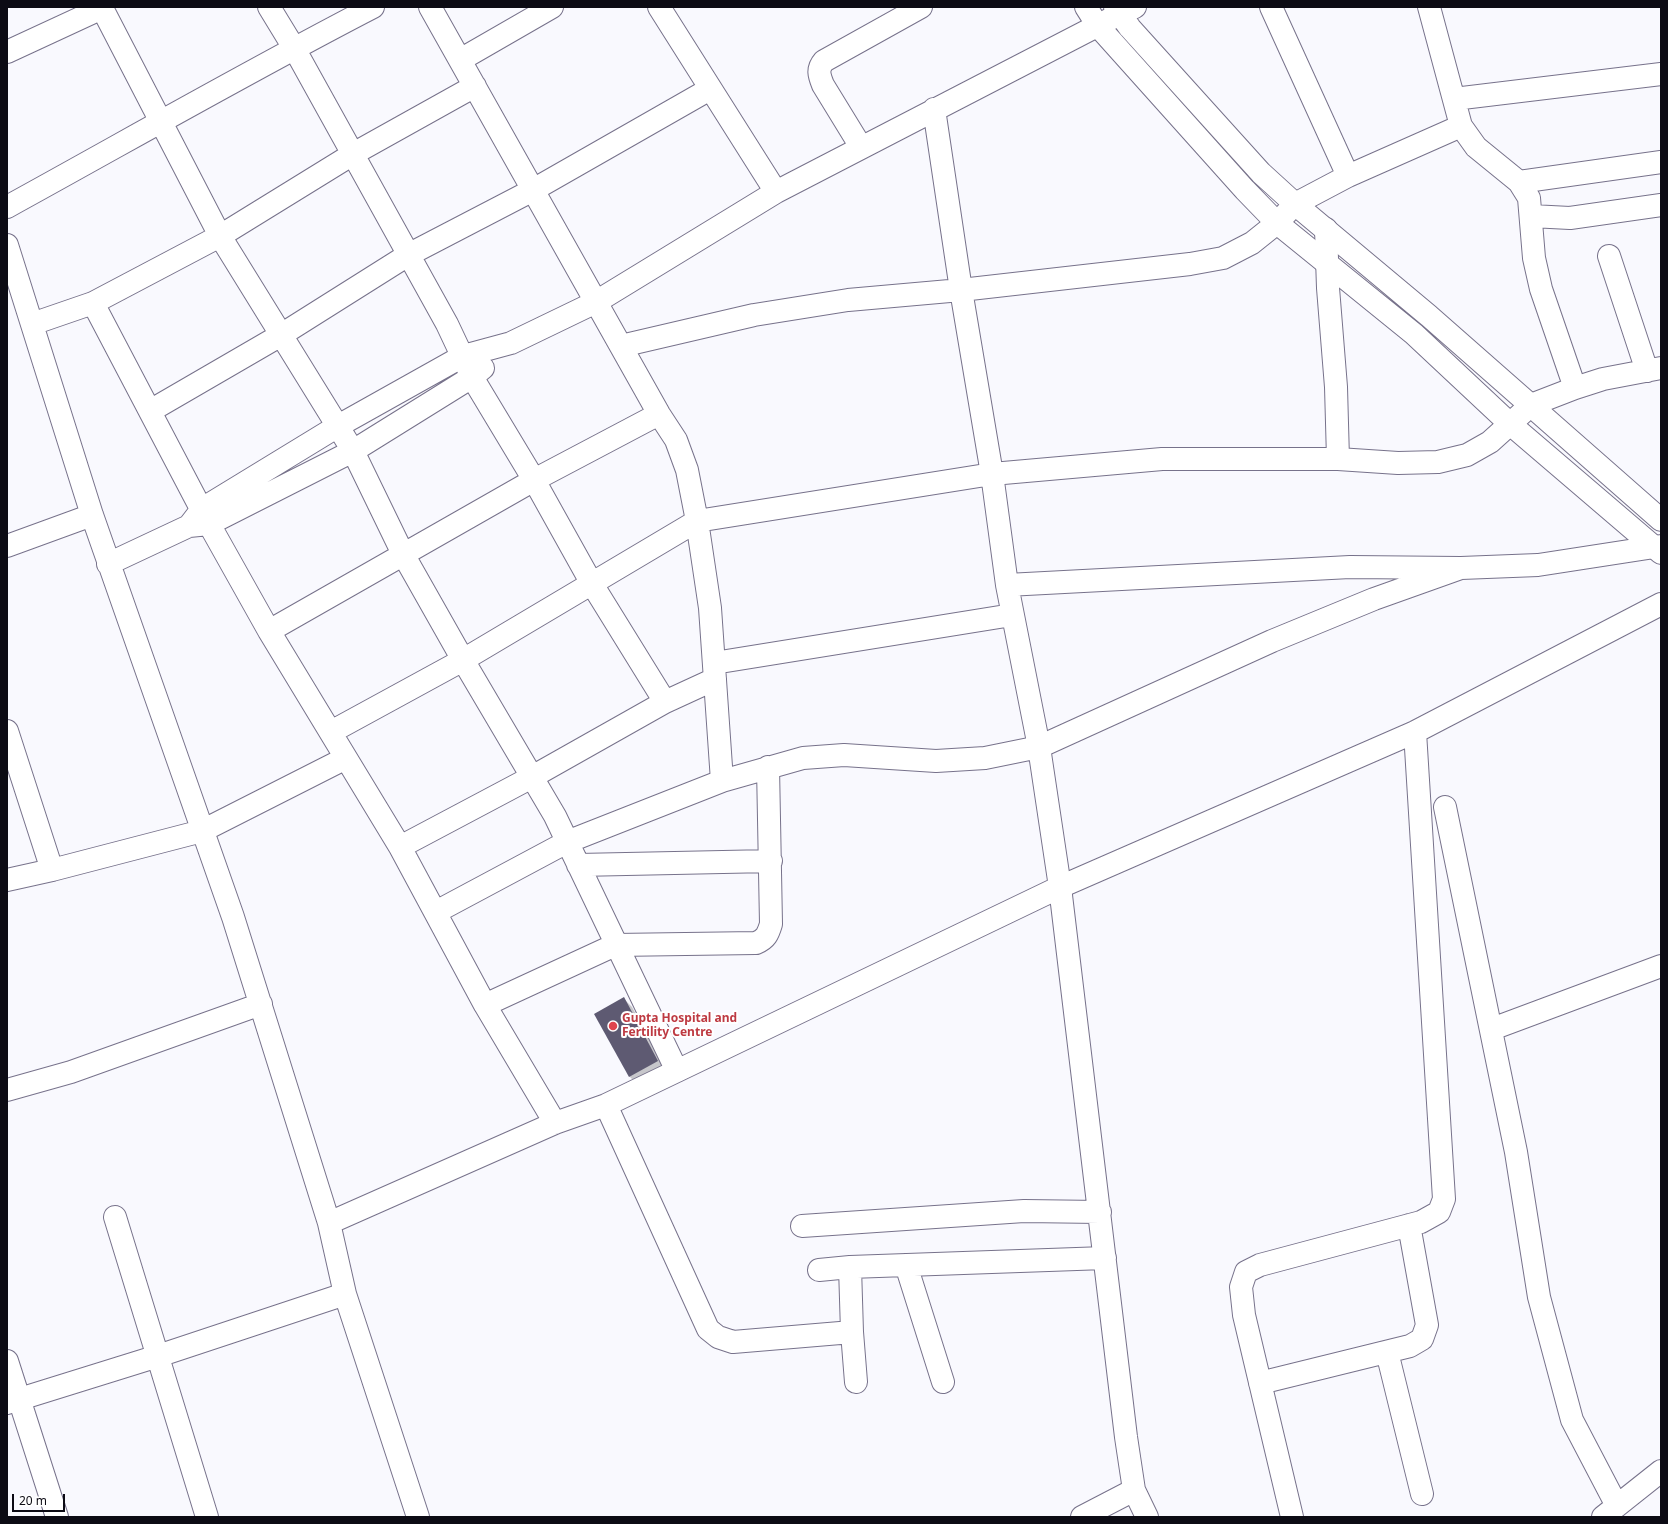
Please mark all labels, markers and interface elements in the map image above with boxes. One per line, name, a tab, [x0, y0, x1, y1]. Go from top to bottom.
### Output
place label: Gupta Hospital and Fertility Centre	[622, 1012, 737, 1040]
marker: Gupta Hospital and Fertility Centre	[607, 1020, 619, 1032]
scale bar	[14, 1486, 67, 1512]
text: 20 m	[19, 1492, 47, 1509]

